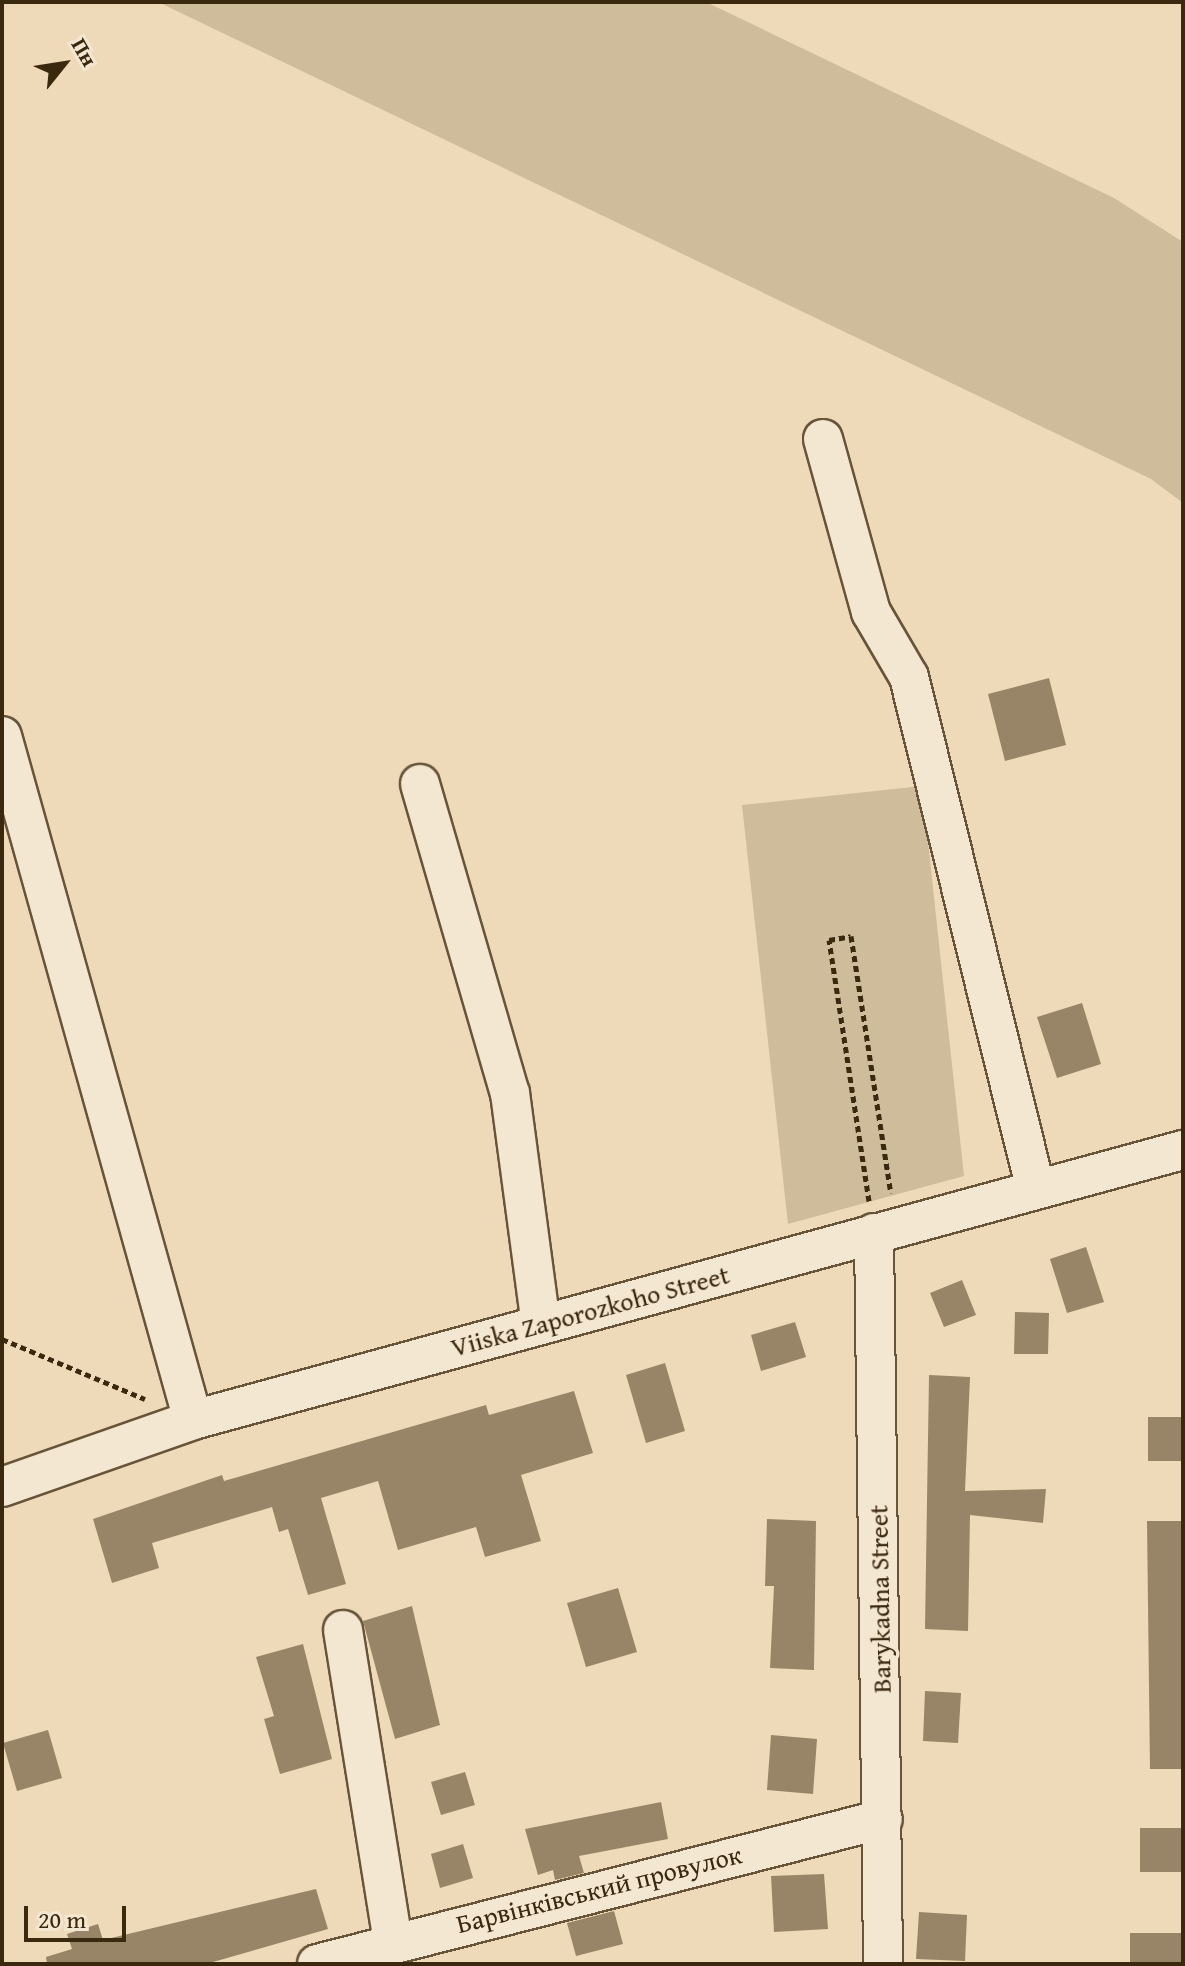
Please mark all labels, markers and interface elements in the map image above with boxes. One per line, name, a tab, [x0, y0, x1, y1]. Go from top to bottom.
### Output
north arrow	[24, 24, 104, 104]
text: Пн	[64, 32, 106, 72]
street label: Viiska Zaporozkoho Street	[447, 1259, 733, 1363]
street label: Barykadna Street	[863, 1505, 897, 1693]
street label: Барвінківський провулок	[453, 1838, 745, 1940]
scale bar	[28, 1890, 130, 1940]
text: 20 m	[38, 1902, 86, 1937]

